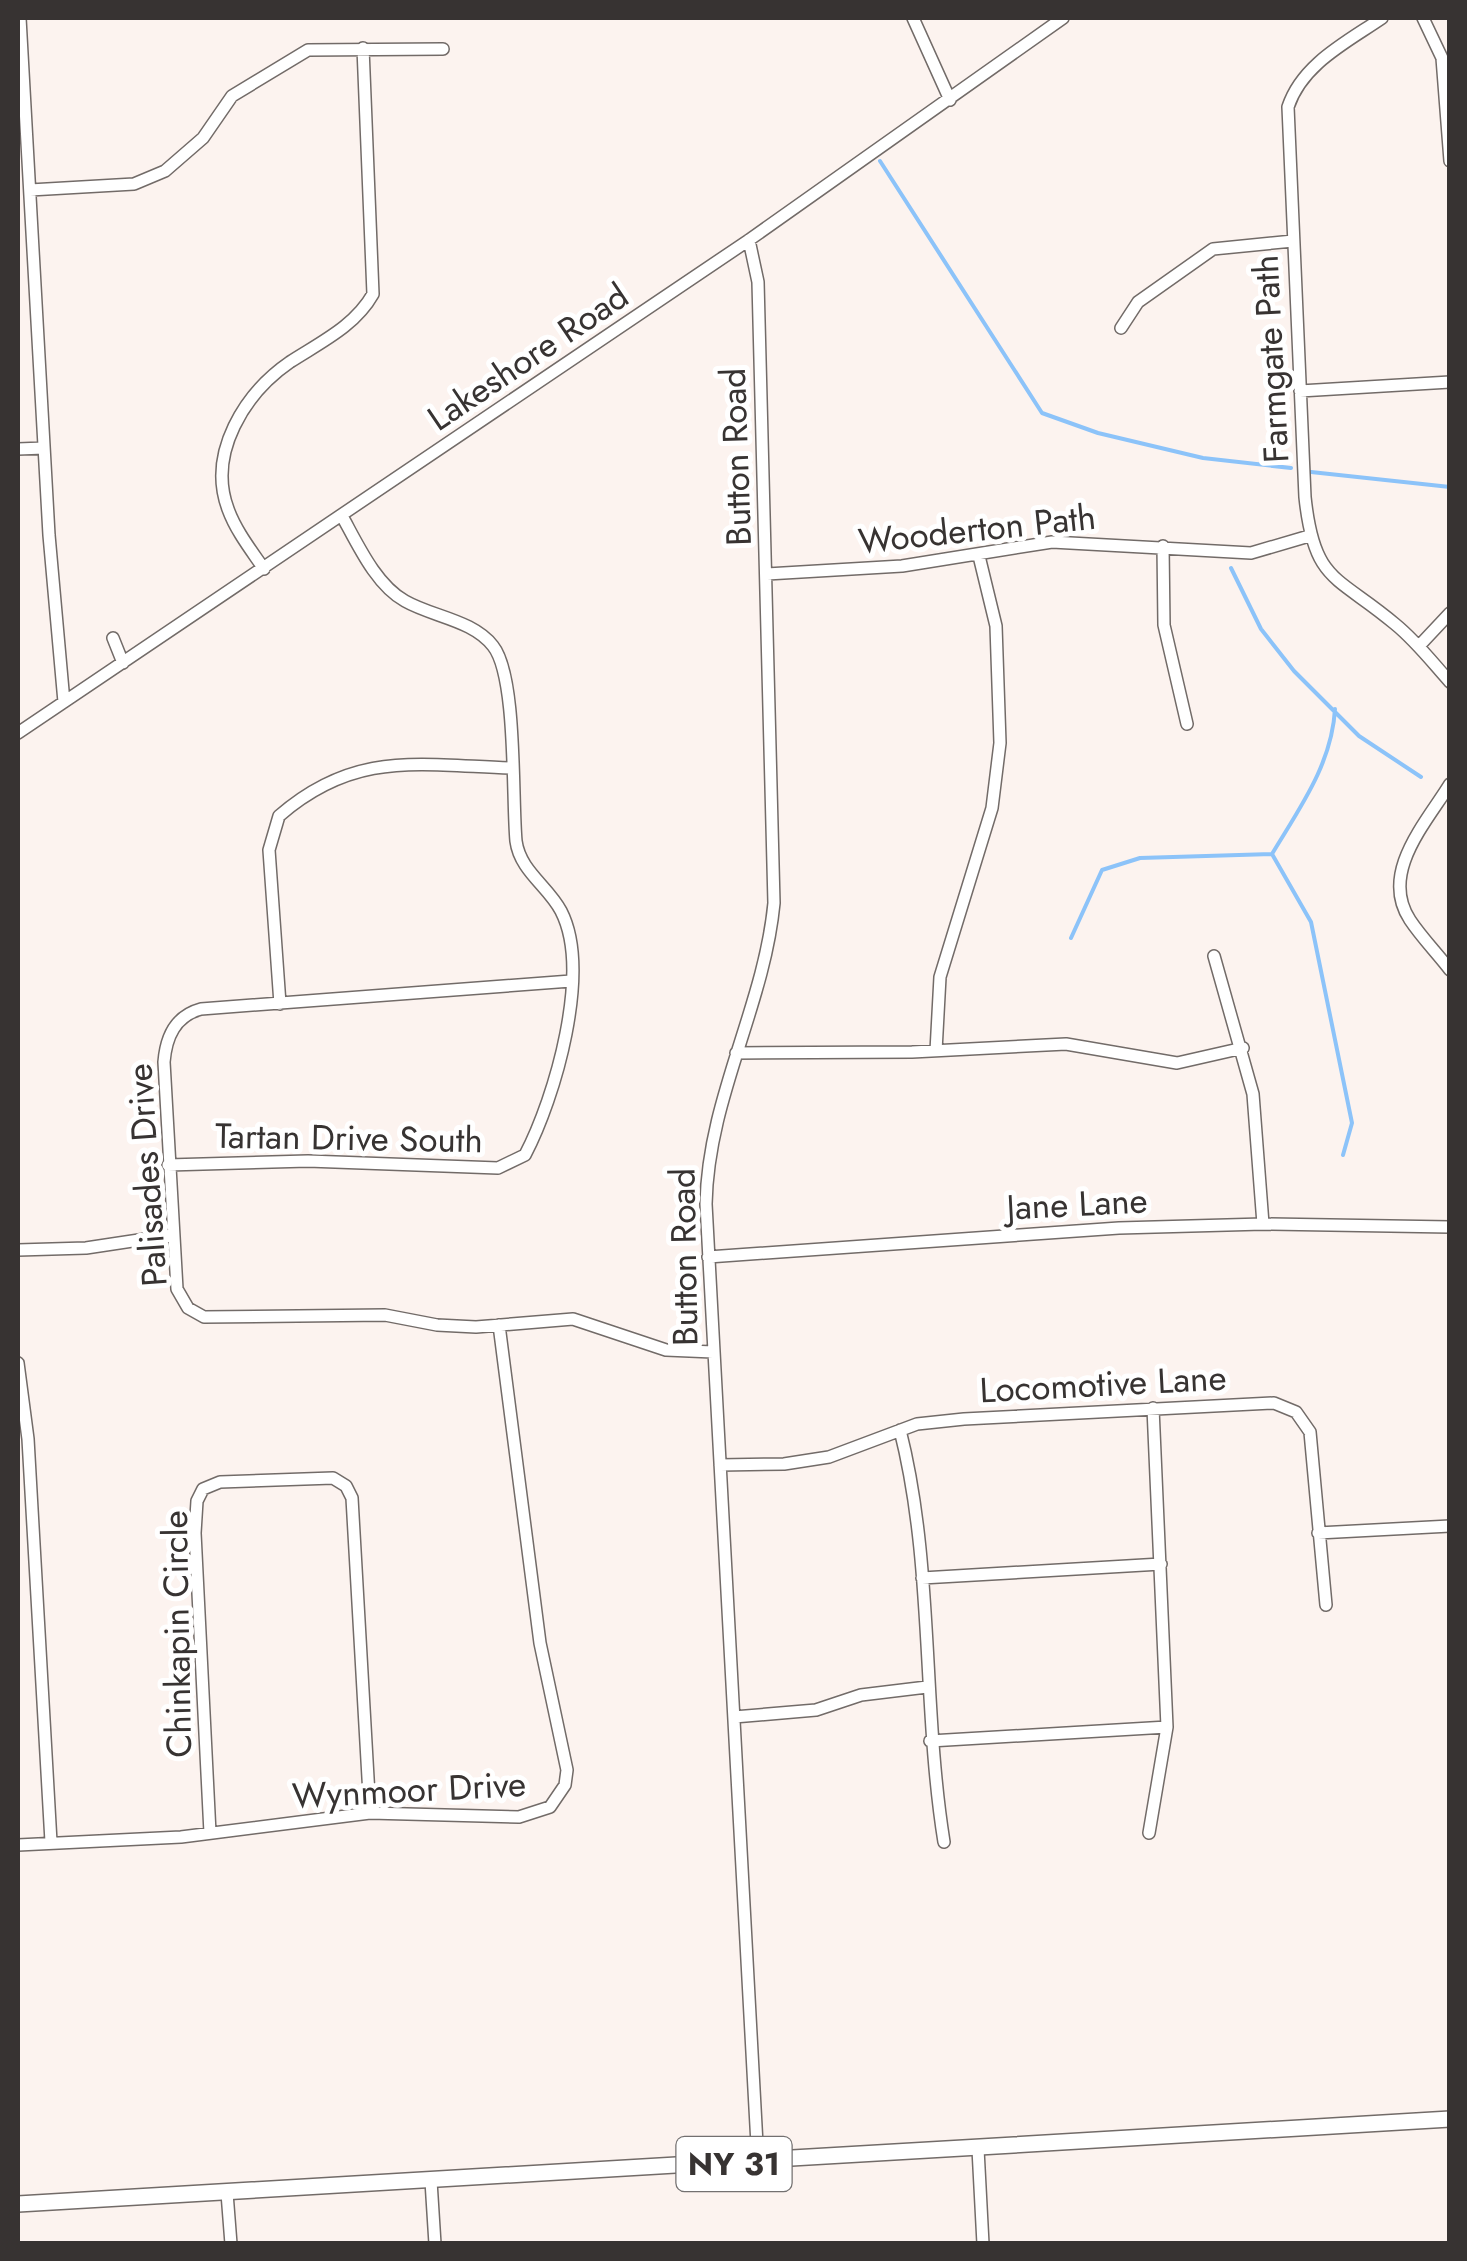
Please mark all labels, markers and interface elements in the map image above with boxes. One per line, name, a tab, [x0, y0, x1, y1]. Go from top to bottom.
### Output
street label: Farmgate Path	[1241, 254, 1301, 464]
street label: Lakeshore Road	[418, 271, 638, 443]
street label: Button Road	[708, 367, 764, 547]
street label: Wooderton Path	[856, 492, 1098, 566]
street label: Palisades Drive	[114, 1062, 180, 1288]
street label: Tartan Drive South	[215, 1111, 483, 1165]
street label: Button Road	[657, 1167, 711, 1347]
street label: Jane Lane	[1001, 1175, 1149, 1233]
street label: Locomotive Lane	[978, 1353, 1228, 1415]
street label: Chinkapin Circle	[150, 1510, 204, 1758]
street label: Wynmoor Drive	[291, 1759, 527, 1821]
road number: NY 31	[676, 2137, 792, 2191]

